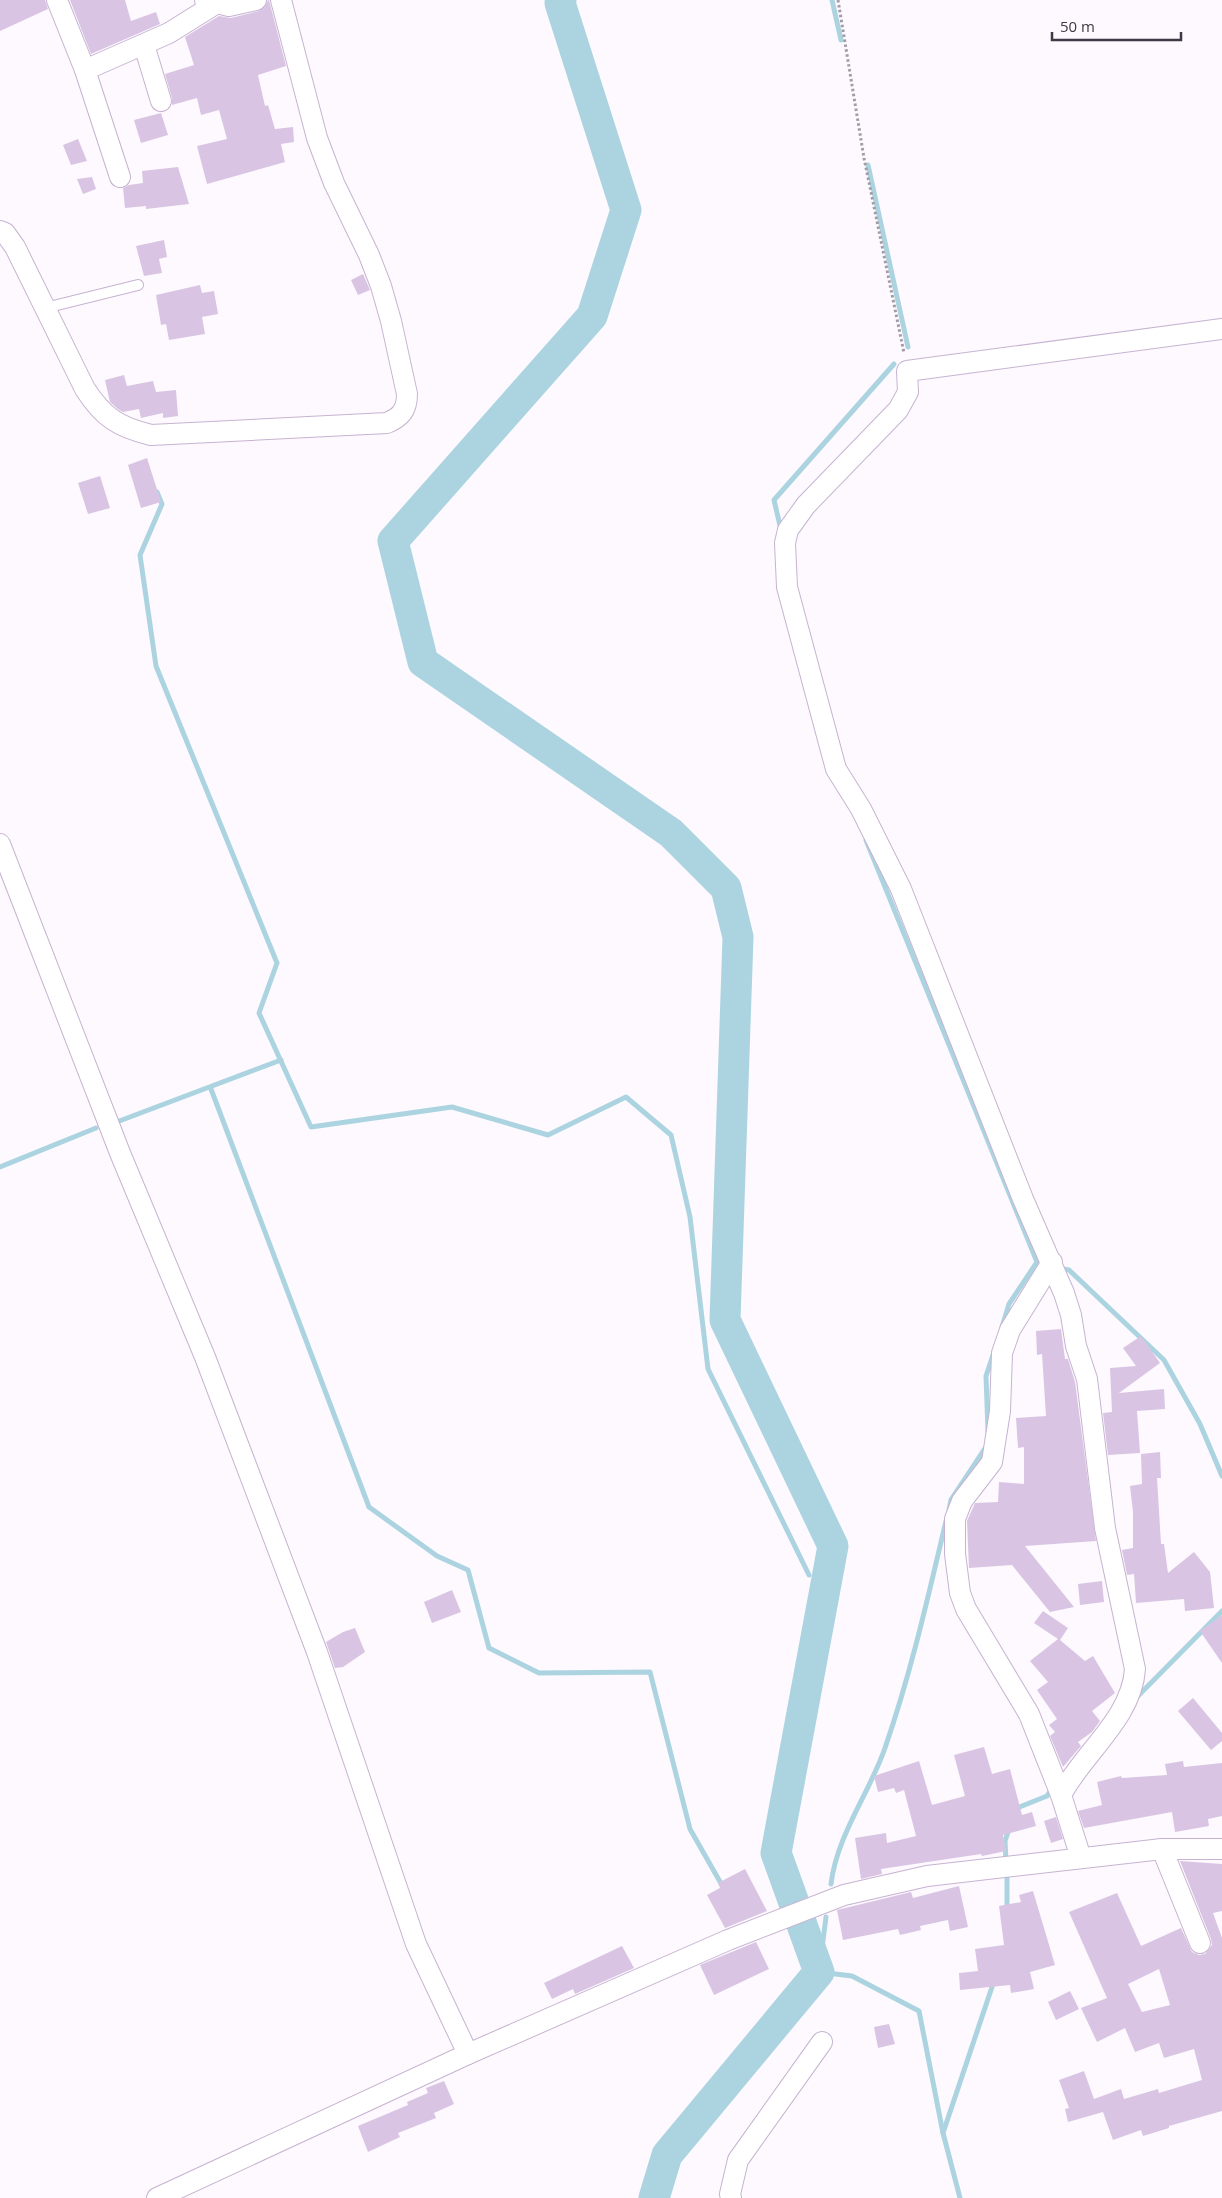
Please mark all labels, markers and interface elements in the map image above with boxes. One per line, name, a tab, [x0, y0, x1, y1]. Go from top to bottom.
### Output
scale bar	[1052, 10, 1181, 42]
text: 50 m	[1060, 16, 1095, 36]

